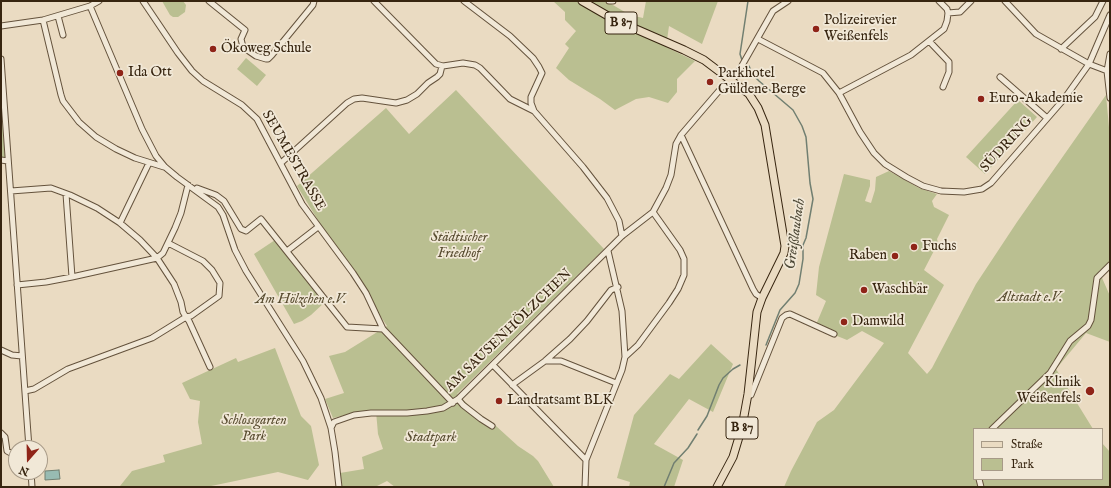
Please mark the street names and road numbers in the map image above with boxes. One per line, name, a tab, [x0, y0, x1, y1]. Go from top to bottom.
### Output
road number: B 87	[605, 12, 637, 34]
street label: SEUMESTRASSE	[258, 108, 328, 214]
street label: SÜDRING	[977, 113, 1037, 177]
street label: AM SAUSENHÖLZCHEN	[442, 266, 576, 396]
road number: B 87	[726, 417, 758, 439]

